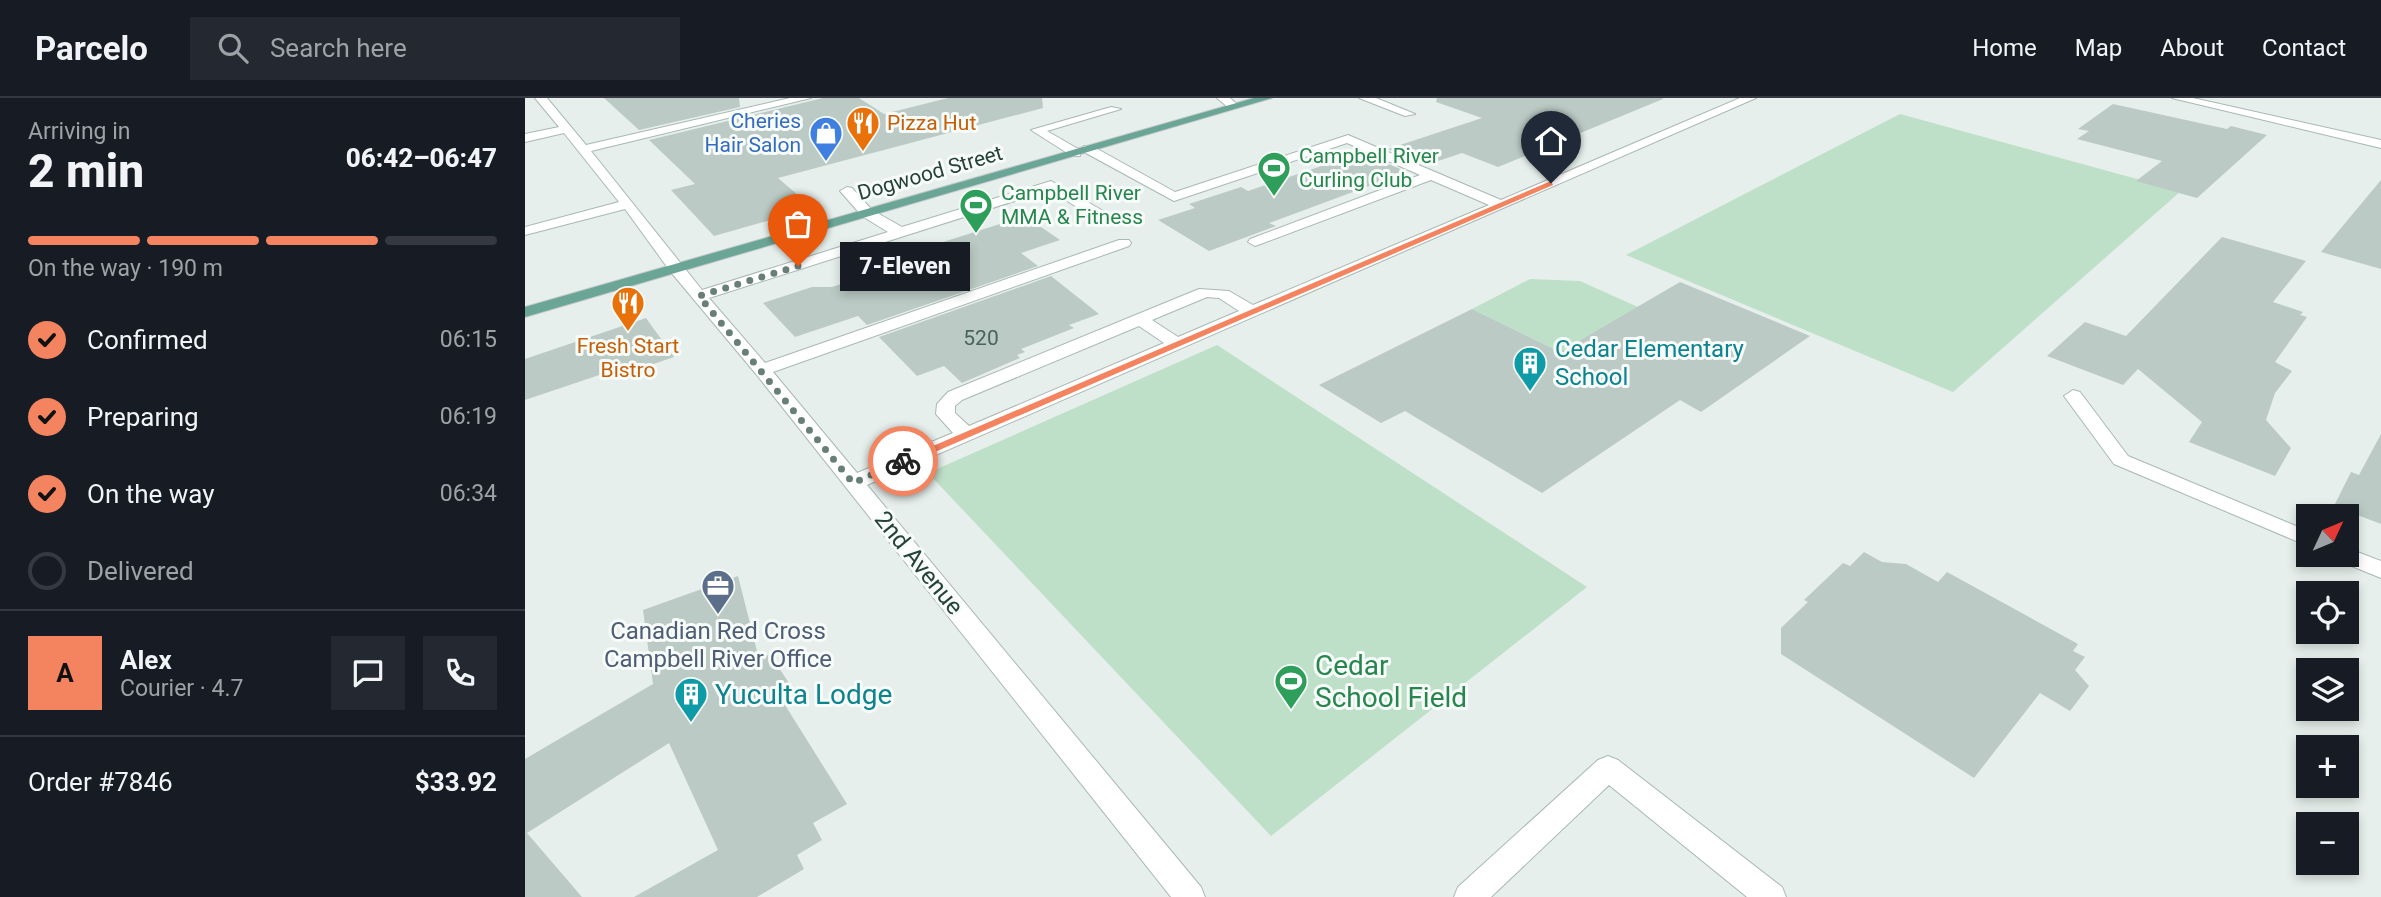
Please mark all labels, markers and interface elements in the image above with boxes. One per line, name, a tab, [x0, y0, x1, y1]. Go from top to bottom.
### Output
search box	[190, 17, 680, 80]
text: Parcelo	[35, 29, 148, 68]
icon: search	[214, 29, 252, 67]
text: Search here	[270, 33, 407, 63]
text: Home	[1972, 34, 2037, 62]
text: Map	[2075, 34, 2122, 62]
text: About	[2160, 34, 2224, 62]
text: Contact	[2262, 34, 2346, 62]
restaurant icon: Pizza Hut	[844, 104, 882, 153]
place label: Cheries Hair Salon	[705, 109, 801, 157]
place label: Pizza Hut	[887, 111, 976, 135]
pin	[1521, 111, 1581, 183]
shop icon: Cheries Hair Salon	[807, 114, 845, 163]
text: Arriving in	[28, 118, 131, 145]
icon: home	[1532, 122, 1570, 160]
street label: Dogwood Street	[855, 141, 1005, 205]
text: 06:42–06:47	[346, 143, 497, 173]
text: 2 min	[28, 144, 144, 198]
place label: Campbell River Curling Club	[1299, 144, 1439, 192]
sports icon: Campbell River Curling Club	[1255, 149, 1293, 198]
place label: Campbell River MMA & Fitness	[1001, 181, 1143, 229]
sports icon: Campbell River MMA & Fitness	[957, 186, 995, 235]
pin	[768, 194, 828, 266]
icon: bag	[779, 205, 817, 243]
callout: 7-Eleven	[840, 242, 969, 290]
text: 7-Eleven	[859, 253, 951, 280]
text: On the way · 190 m	[28, 255, 223, 282]
restaurant icon: Fresh Start Bistro	[609, 284, 647, 333]
icon: check	[28, 321, 66, 359]
text: Confirmed	[87, 325, 208, 355]
text: 06:15	[440, 326, 497, 353]
house number: 520	[963, 326, 999, 350]
place label: Fresh Start Bistro	[577, 334, 679, 382]
place label: Cedar Elementary School	[1555, 335, 1745, 391]
building icon: Cedar Elementary School	[1511, 344, 1549, 393]
icon: check	[28, 398, 66, 436]
text: Preparing	[87, 402, 199, 432]
text: 06:19	[440, 403, 497, 430]
courier	[868, 426, 938, 496]
icon: bike	[884, 442, 922, 480]
icon: check	[28, 475, 66, 513]
text: On the way	[87, 479, 215, 509]
text: 06:34	[440, 480, 497, 507]
north arrow	[2296, 504, 2359, 567]
map controls	[2296, 504, 2359, 875]
street label: 2nd Avenue	[869, 506, 969, 620]
text: Delivered	[87, 556, 194, 586]
office icon: Canadian Red Cross Campbell River Office	[699, 567, 737, 616]
button: locate	[2296, 581, 2359, 644]
place label: Canadian Red Cross Campbell River Office	[604, 617, 832, 673]
button: chat	[331, 636, 405, 710]
button: phone	[423, 636, 497, 710]
text: Alex	[120, 645, 172, 675]
place label: Cedar School Field	[1315, 649, 1467, 714]
text: A	[56, 658, 74, 688]
button: layers	[2296, 658, 2359, 721]
sports icon: Cedar School Field	[1272, 662, 1310, 711]
text: Courier · 4.7	[120, 675, 243, 702]
building icon: Yuculta Lodge	[672, 675, 710, 724]
place label: Yuculta Lodge	[715, 678, 892, 711]
button: +	[2296, 735, 2359, 798]
text: Order #7846	[28, 767, 173, 797]
text: $33.92	[415, 767, 497, 797]
button: −	[2296, 812, 2359, 875]

